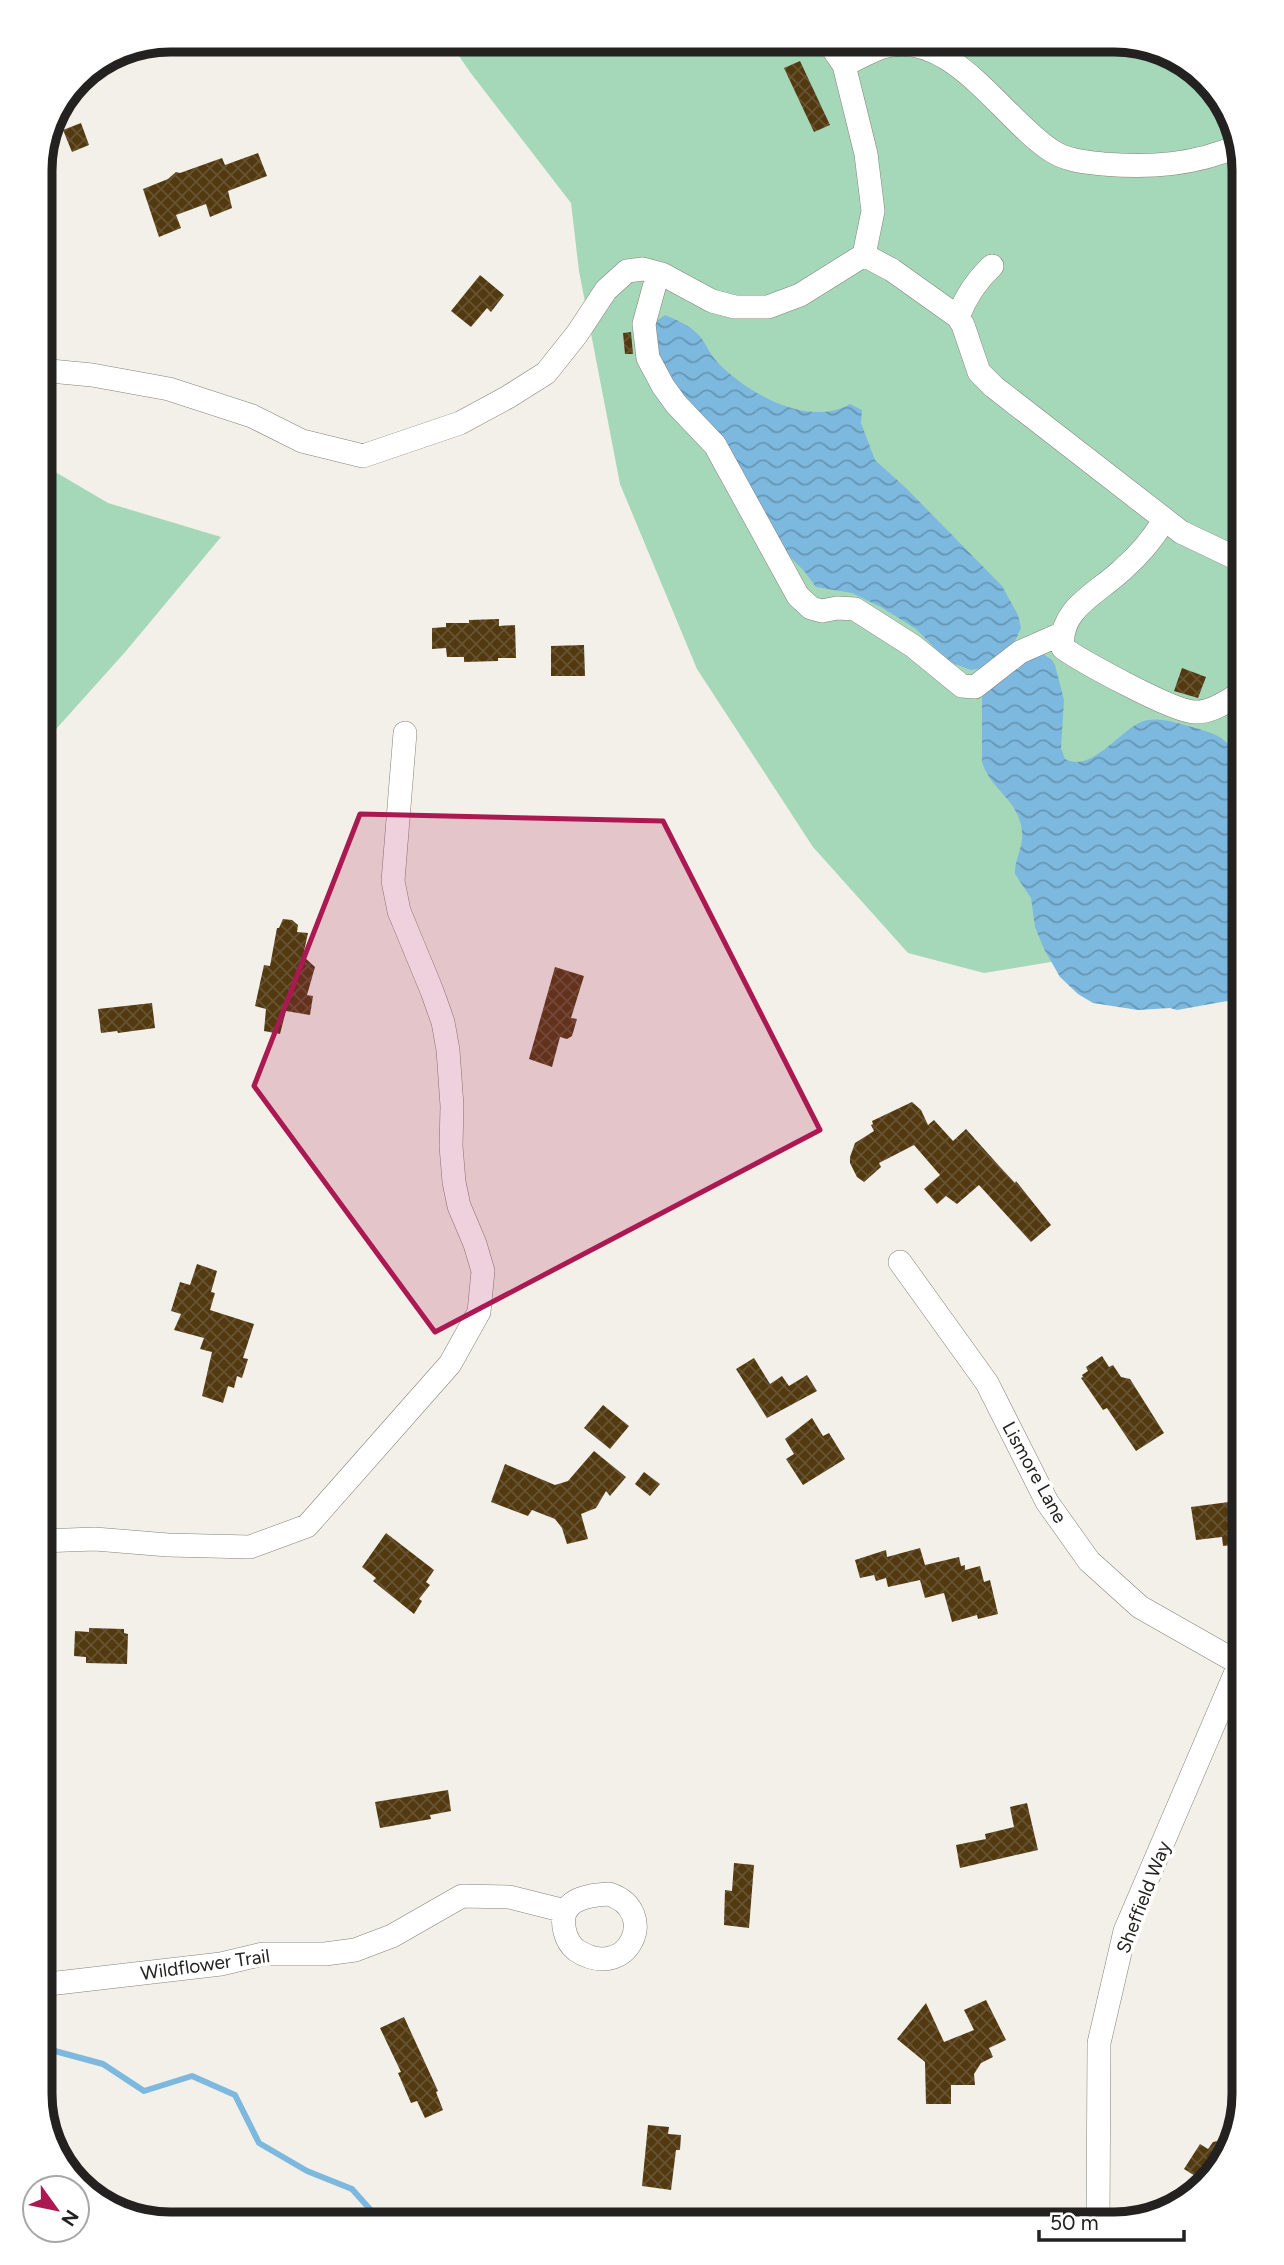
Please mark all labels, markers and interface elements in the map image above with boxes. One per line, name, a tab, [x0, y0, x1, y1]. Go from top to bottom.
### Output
street label: Lismore Lane	[997, 1418, 1072, 1527]
street label: Sheffield Way	[1112, 1838, 1175, 1957]
street label: Wildflower Trail	[139, 1944, 271, 1985]
north arrow	[21, 2174, 91, 2244]
scale bar	[1039, 2198, 1184, 2242]
text: N	[56, 2206, 83, 2230]
text: 50 m	[1050, 2210, 1099, 2235]

